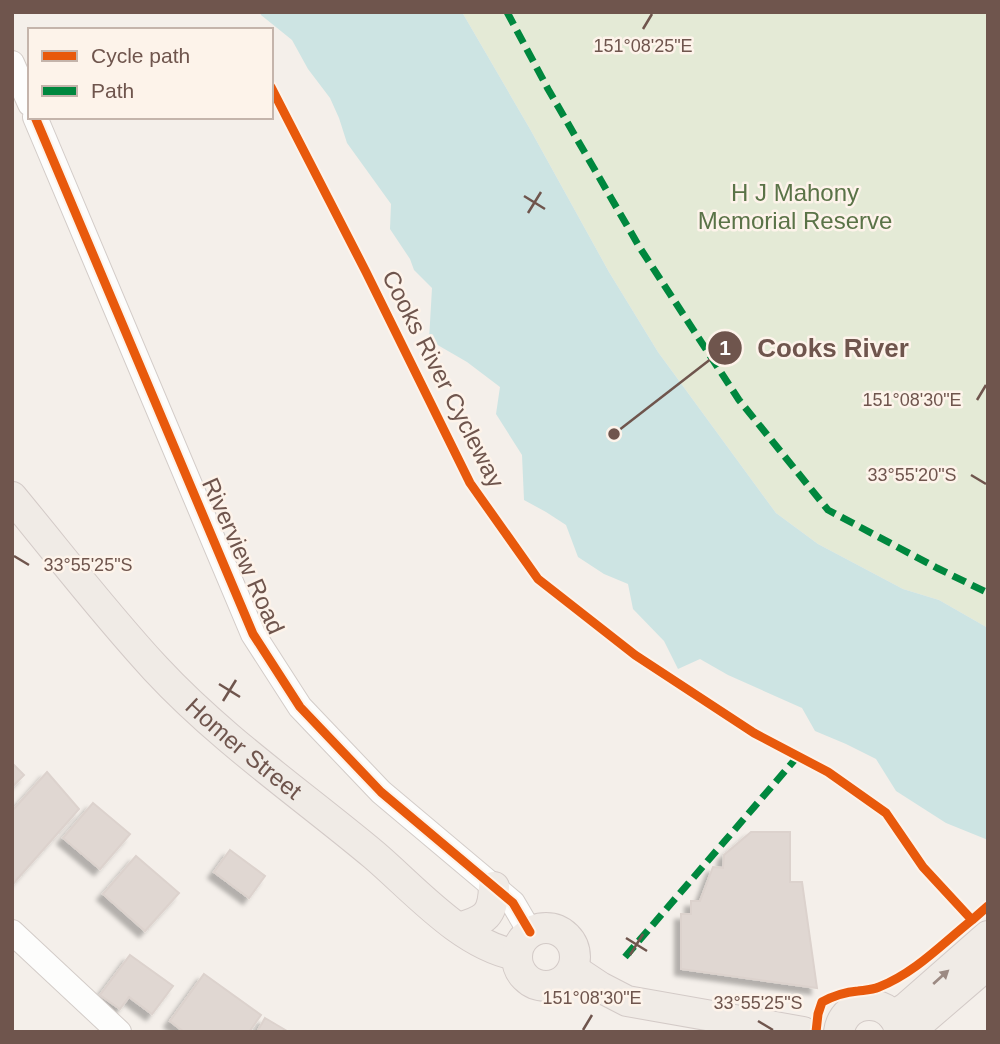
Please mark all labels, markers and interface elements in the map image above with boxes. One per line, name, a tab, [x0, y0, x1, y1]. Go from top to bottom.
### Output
legend	[28, 28, 273, 119]
text: 151°08'25"E	[593, 36, 693, 56]
text: Cycle path	[91, 44, 190, 67]
text: Path	[91, 79, 134, 102]
park label: H J Mahony Memorial Reserve	[698, 179, 892, 234]
street label: Cooks River Cycleway	[377, 266, 510, 492]
callout: Cooks River	[708, 324, 923, 371]
text: Cooks River	[757, 333, 909, 363]
text: 1	[719, 336, 731, 359]
text: 151°08'30"E	[862, 390, 962, 410]
text: 33°55'20"S	[867, 465, 957, 485]
street label: Riverview Road	[197, 474, 290, 638]
text: 33°55'25"S	[43, 555, 133, 575]
street label: Homer Street	[180, 692, 307, 805]
one-way arrow	[932, 969, 950, 985]
text: 151°08'30"E	[542, 988, 642, 1008]
text: 33°55'25"S	[713, 993, 803, 1013]

